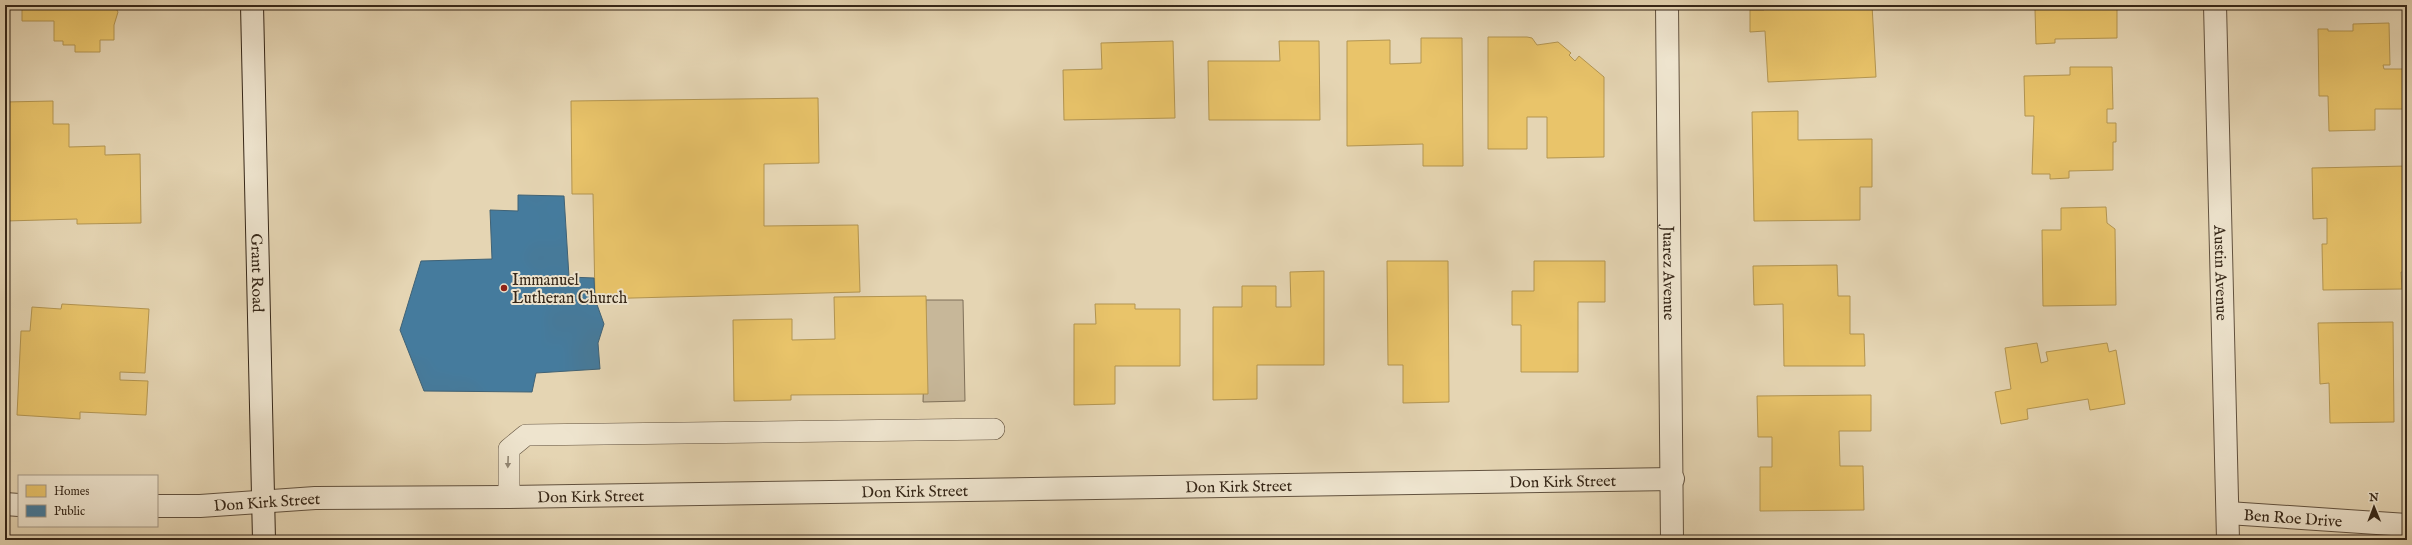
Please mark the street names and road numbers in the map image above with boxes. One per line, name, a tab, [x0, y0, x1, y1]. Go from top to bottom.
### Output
street label: Juarez Avenue	[1657, 224, 1678, 320]
street label: Austin Avenue	[2208, 224, 2231, 321]
street label: Grant Road	[245, 233, 267, 313]
street label: Don Kirk Street	[1509, 472, 1617, 494]
street label: Don Kirk Street	[1185, 477, 1293, 499]
street label: Don Kirk Street	[861, 482, 969, 504]
street label: Don Kirk Street	[537, 487, 645, 509]
street label: Don Kirk Street	[213, 490, 321, 517]
street label: Ben Roe Drive	[2243, 506, 2343, 533]

